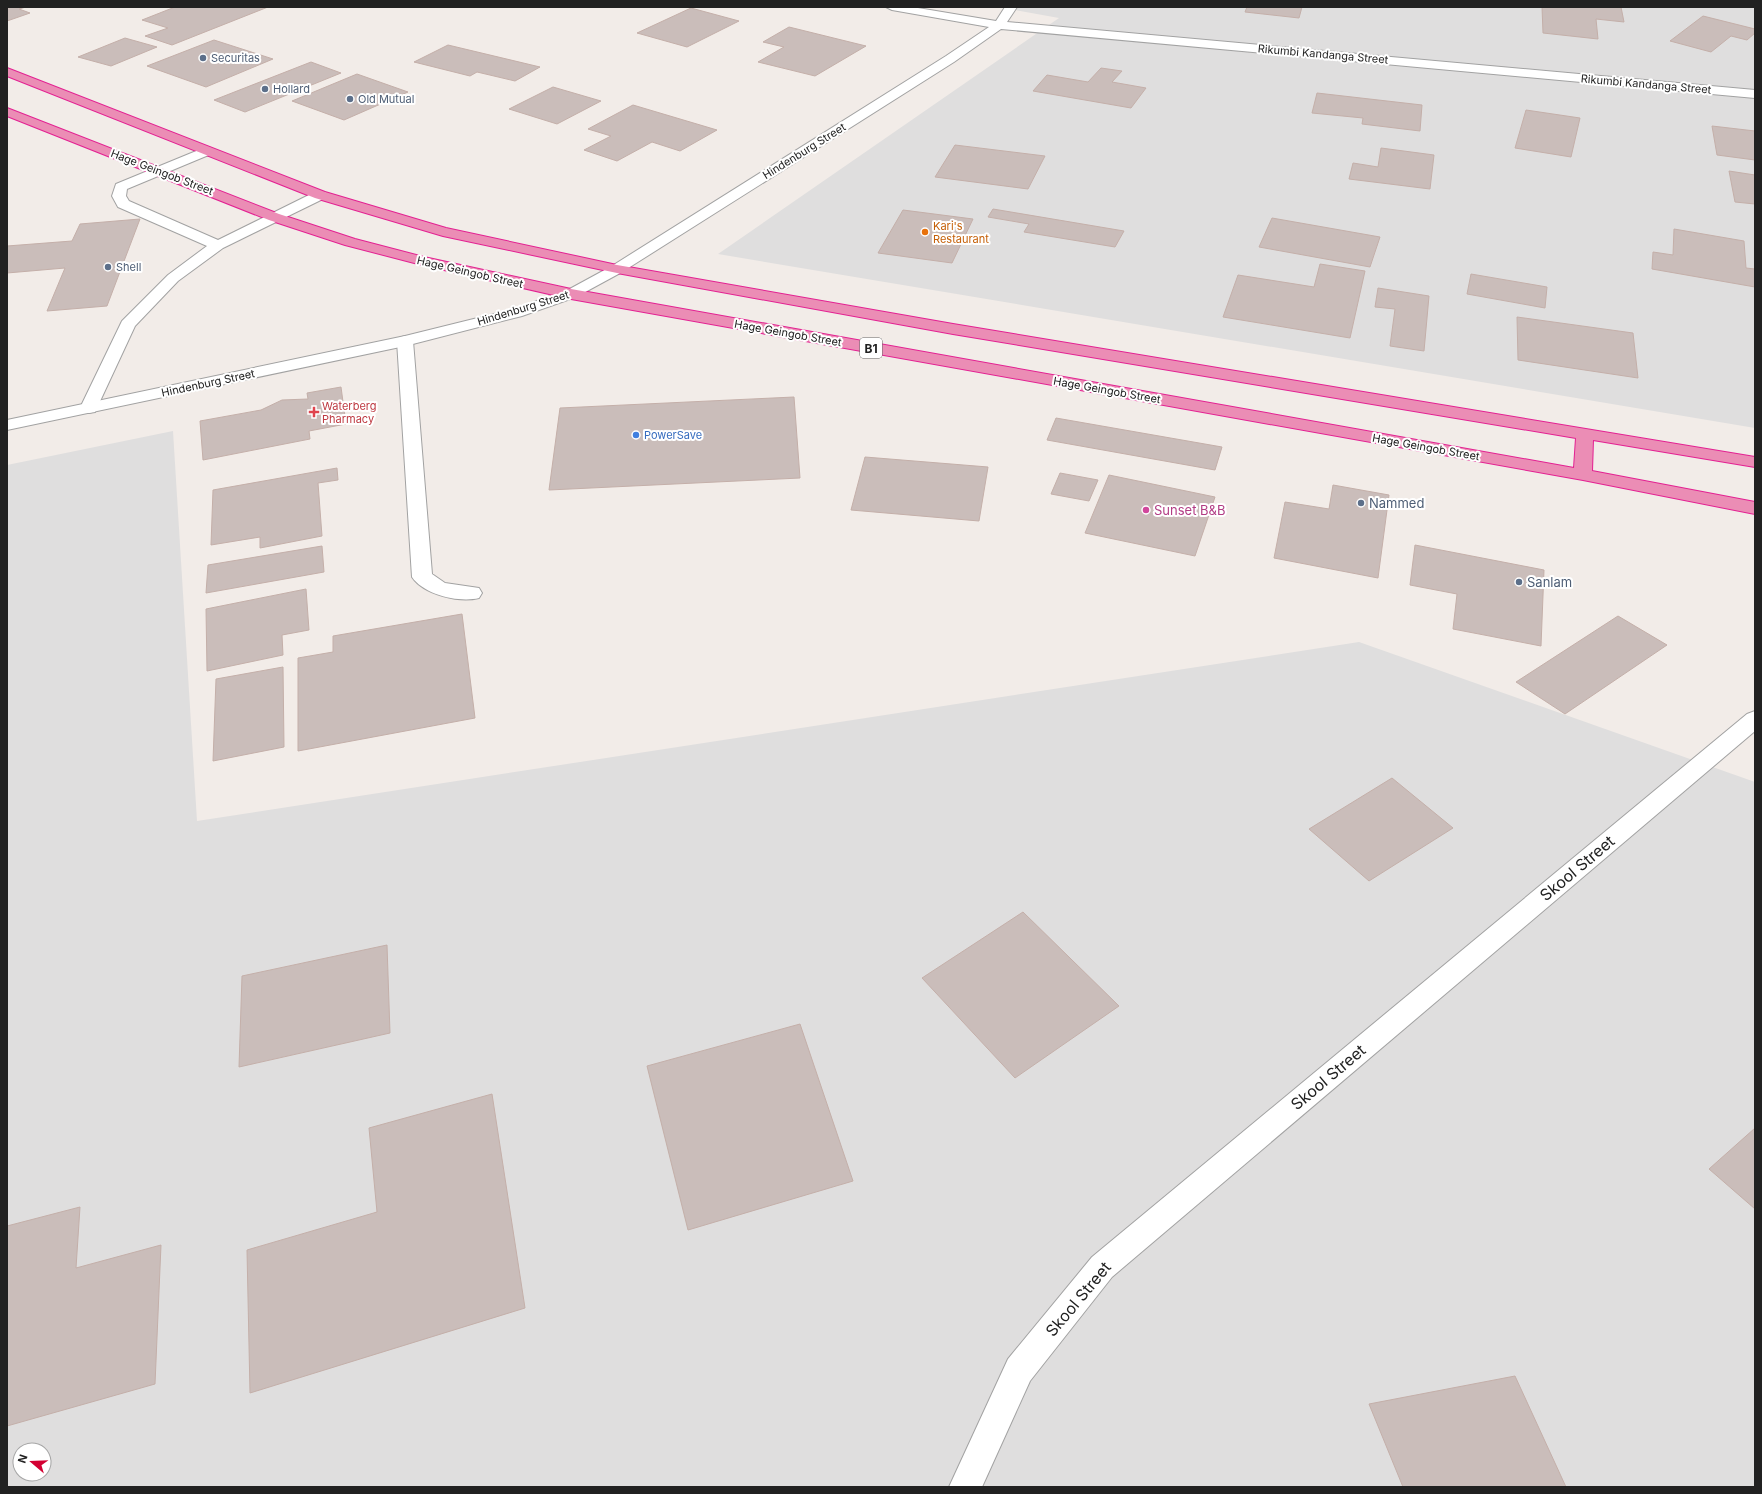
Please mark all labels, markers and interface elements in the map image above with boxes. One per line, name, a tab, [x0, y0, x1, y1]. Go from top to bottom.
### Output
street label: Rikumbi Kandanga Street	[1257, 41, 1389, 67]
place label: Securitas	[211, 51, 260, 65]
marker: Securitas	[198, 53, 208, 63]
street label: Rikumbi Kandanga Street	[1580, 71, 1712, 97]
place label: Hollard	[273, 82, 310, 96]
marker: Hollard	[260, 84, 270, 94]
place label: Old Mutual	[358, 92, 414, 106]
marker: Old Mutual	[345, 94, 355, 104]
street label: Hindenburg Street	[760, 120, 848, 182]
street label: Hage Geingob Street	[109, 146, 216, 198]
place label: Kari's Restaurant	[933, 219, 989, 246]
marker: Kari's Restaurant	[920, 227, 930, 237]
street label: Hage Geingob Street	[416, 253, 525, 291]
place label: Shell	[116, 260, 141, 274]
marker: Shell	[103, 262, 113, 272]
street label: Hindenburg Street	[475, 287, 571, 329]
street label: Hage Geingob Street	[733, 317, 843, 349]
road number: B1	[860, 338, 882, 358]
street label: Hindenburg Street	[160, 366, 256, 400]
street label: Hage Geingob Street	[1052, 374, 1162, 406]
place label: Waterberg Pharmacy	[322, 399, 377, 426]
marker: Waterberg Pharmacy	[309, 407, 319, 417]
place label: PowerSave	[644, 428, 702, 442]
marker: PowerSave	[631, 430, 641, 440]
street label: Hage Geingob Street	[1371, 431, 1481, 463]
place label: Nammed	[1369, 495, 1424, 511]
marker: Nammed	[1356, 498, 1366, 508]
place label: Sunset B&B	[1154, 502, 1225, 518]
marker: Sunset B&B	[1141, 505, 1151, 515]
place label: Sanlam	[1527, 574, 1572, 590]
marker: Sanlam	[1514, 577, 1524, 587]
street label: Skool Street	[1536, 831, 1618, 905]
street label: Skool Street	[1287, 1040, 1369, 1114]
street label: Skool Street	[1041, 1258, 1115, 1340]
north arrow	[12, 1442, 52, 1482]
text: N	[15, 1452, 31, 1465]

